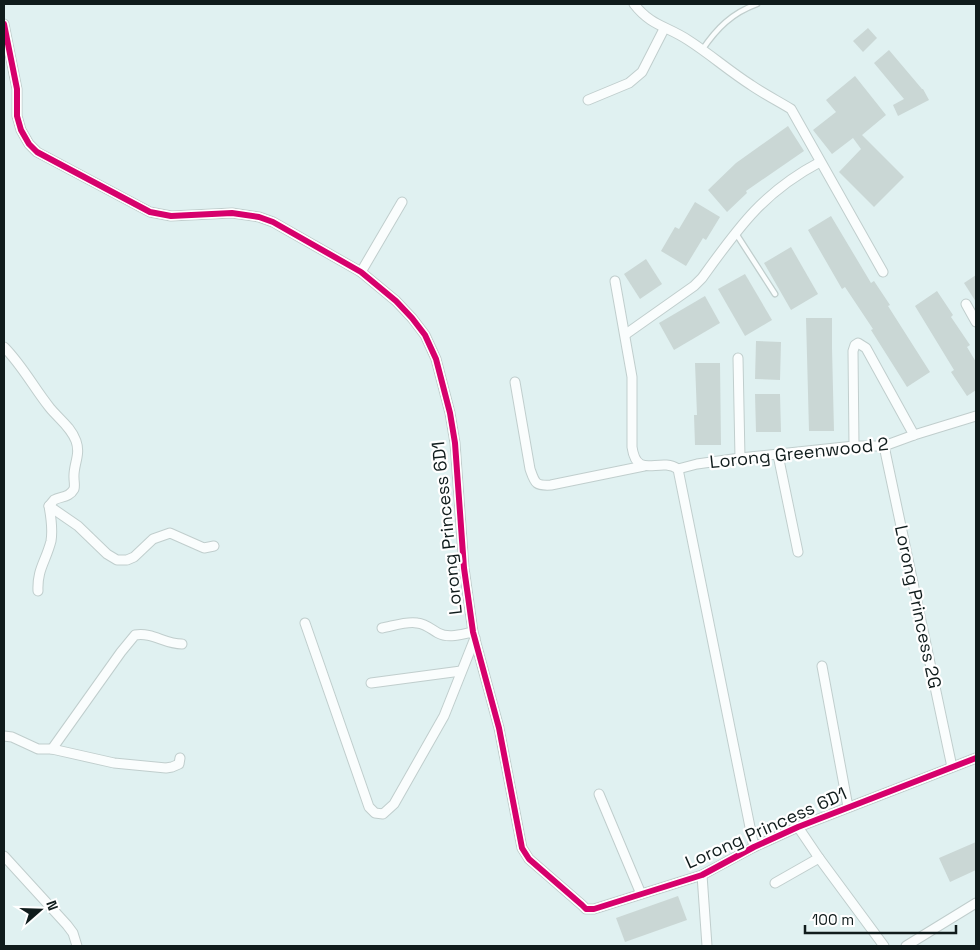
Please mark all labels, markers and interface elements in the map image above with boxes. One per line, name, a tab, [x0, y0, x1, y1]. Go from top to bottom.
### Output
street label: Lorong Greenwood 2	[708, 432, 890, 473]
street label: Lorong Princess 6D1	[426, 440, 467, 616]
street label: Lorong Princess 2G	[890, 523, 947, 691]
street label: Lorong Princess 6D1	[682, 782, 850, 873]
north arrow	[15, 885, 65, 935]
text: N	[42, 898, 62, 913]
scale bar	[805, 902, 956, 934]
text: 100 m	[812, 910, 854, 929]

